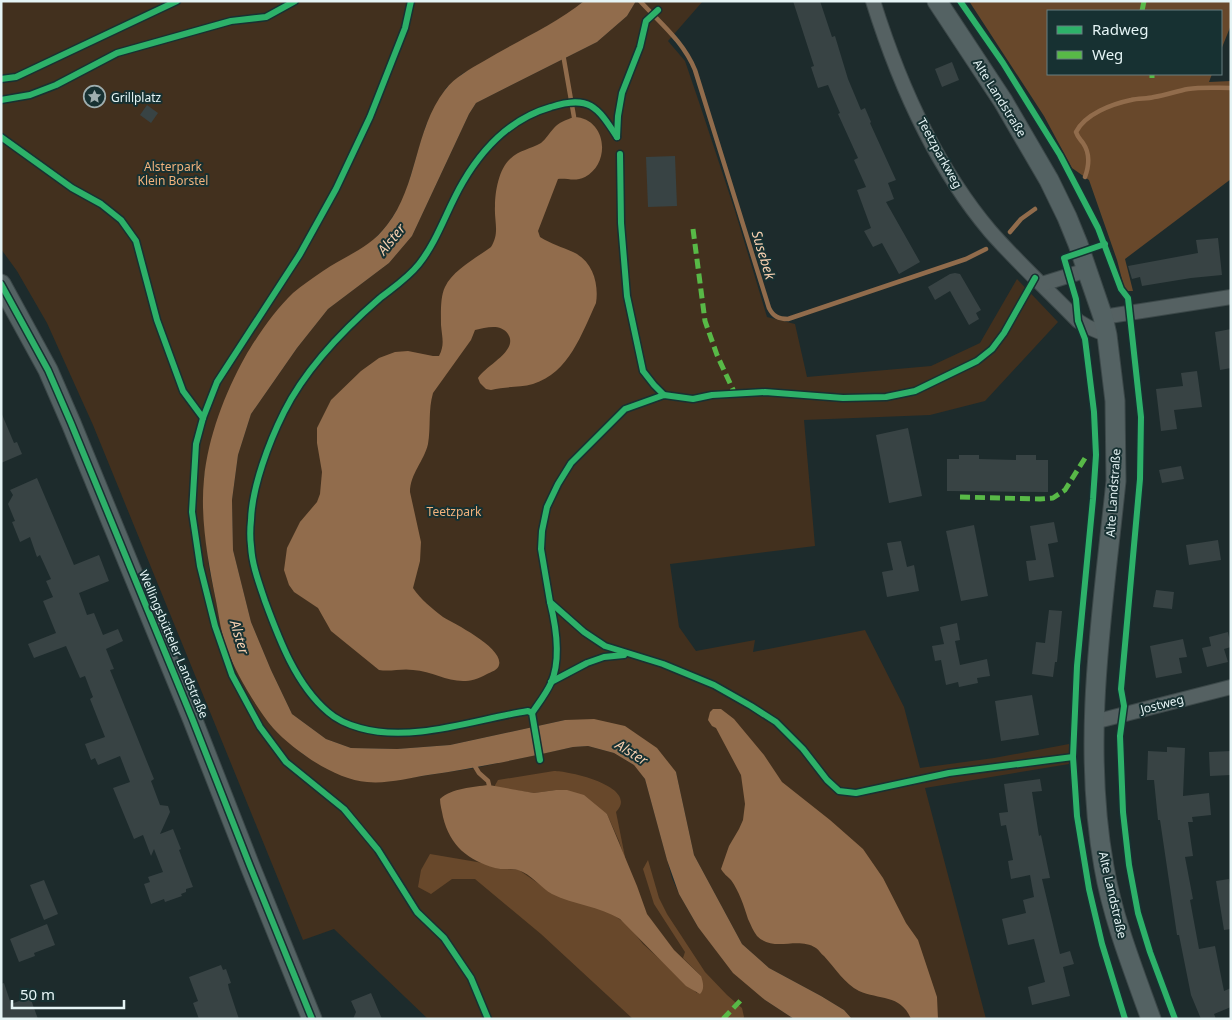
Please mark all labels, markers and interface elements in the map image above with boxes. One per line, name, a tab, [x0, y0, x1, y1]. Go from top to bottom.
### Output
legend	[1047, 10, 1222, 75]
text: Radweg	[1092, 19, 1148, 39]
text: Weg	[1092, 44, 1123, 64]
street label: Alte Landstraße	[969, 56, 1031, 140]
place icon: Grillplatz	[83, 85, 107, 109]
place label: Grillplatz	[111, 89, 162, 106]
street label: Teetzparkweg	[914, 115, 966, 191]
park label: Alsterpark Klein Borstel	[138, 158, 208, 189]
water label: Alster	[372, 219, 410, 259]
water label: Susebek	[748, 228, 781, 283]
street label: Alte Landstraße	[1101, 448, 1125, 538]
park label: Teetzpark	[427, 503, 482, 520]
street label: Wellingsbütteler Landstraße	[135, 567, 213, 721]
water label: Alster	[226, 617, 254, 657]
street label: Jostweg	[1138, 690, 1186, 718]
water label: Alster	[611, 734, 652, 769]
street label: Alte Landstraße	[1095, 850, 1131, 940]
scale bar	[12, 978, 125, 1010]
text: 50 m	[20, 984, 55, 1004]

